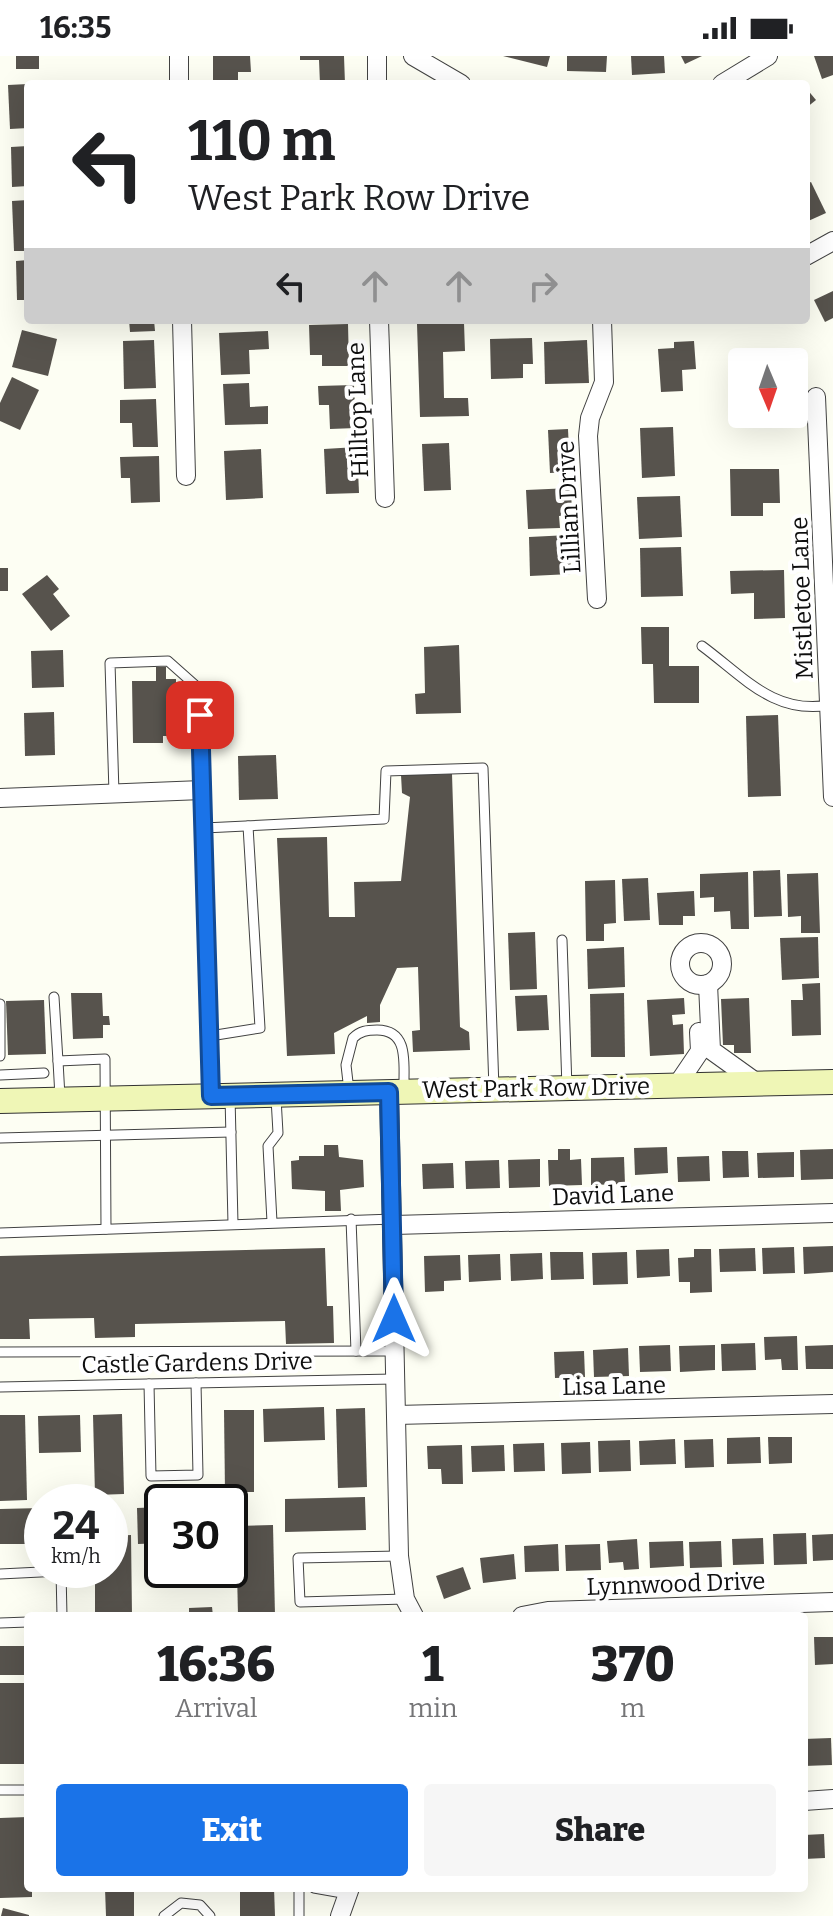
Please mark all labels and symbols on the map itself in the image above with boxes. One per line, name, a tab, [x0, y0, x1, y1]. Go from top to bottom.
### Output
street label: Hilltop Lane	[342, 342, 374, 478]
north arrow	[728, 348, 808, 428]
street label: Lillian Drive	[552, 440, 586, 574]
street label: Mistletoe Lane	[785, 516, 819, 680]
pin	[166, 681, 234, 749]
street label: West Park Row Drive	[422, 1072, 650, 1104]
street label: David Lane	[551, 1179, 675, 1211]
position arrow	[352, 1277, 436, 1361]
street label: Castle Gardens Drive	[81, 1347, 313, 1379]
street label: Lisa Lane	[562, 1371, 666, 1401]
speed limit sign: 30	[144, 1484, 248, 1588]
street label: Lynnwood Drive	[586, 1567, 766, 1601]

